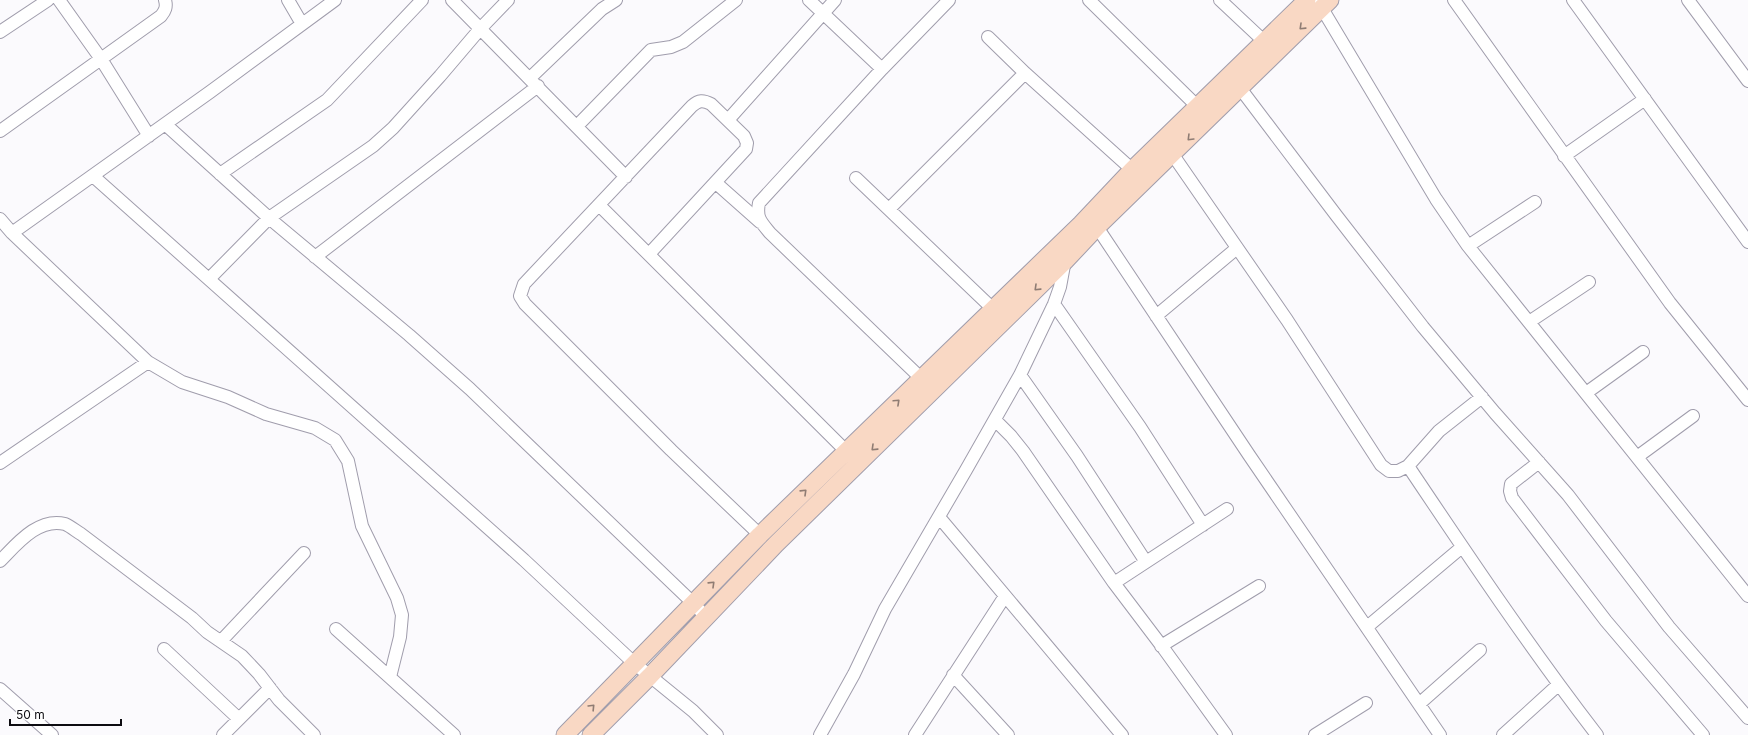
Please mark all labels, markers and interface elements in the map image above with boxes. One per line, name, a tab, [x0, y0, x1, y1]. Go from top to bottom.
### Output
one-way arrow	[1299, 22, 1307, 30]
one-way arrow	[1187, 133, 1195, 141]
one-way arrow	[1034, 283, 1042, 291]
one-way arrow	[892, 399, 900, 407]
one-way arrow	[871, 443, 879, 451]
one-way arrow	[799, 489, 807, 497]
one-way arrow	[707, 581, 715, 589]
scale bar	[10, 701, 121, 727]
one-way arrow	[587, 704, 595, 712]
text: 50 m	[16, 707, 45, 722]

